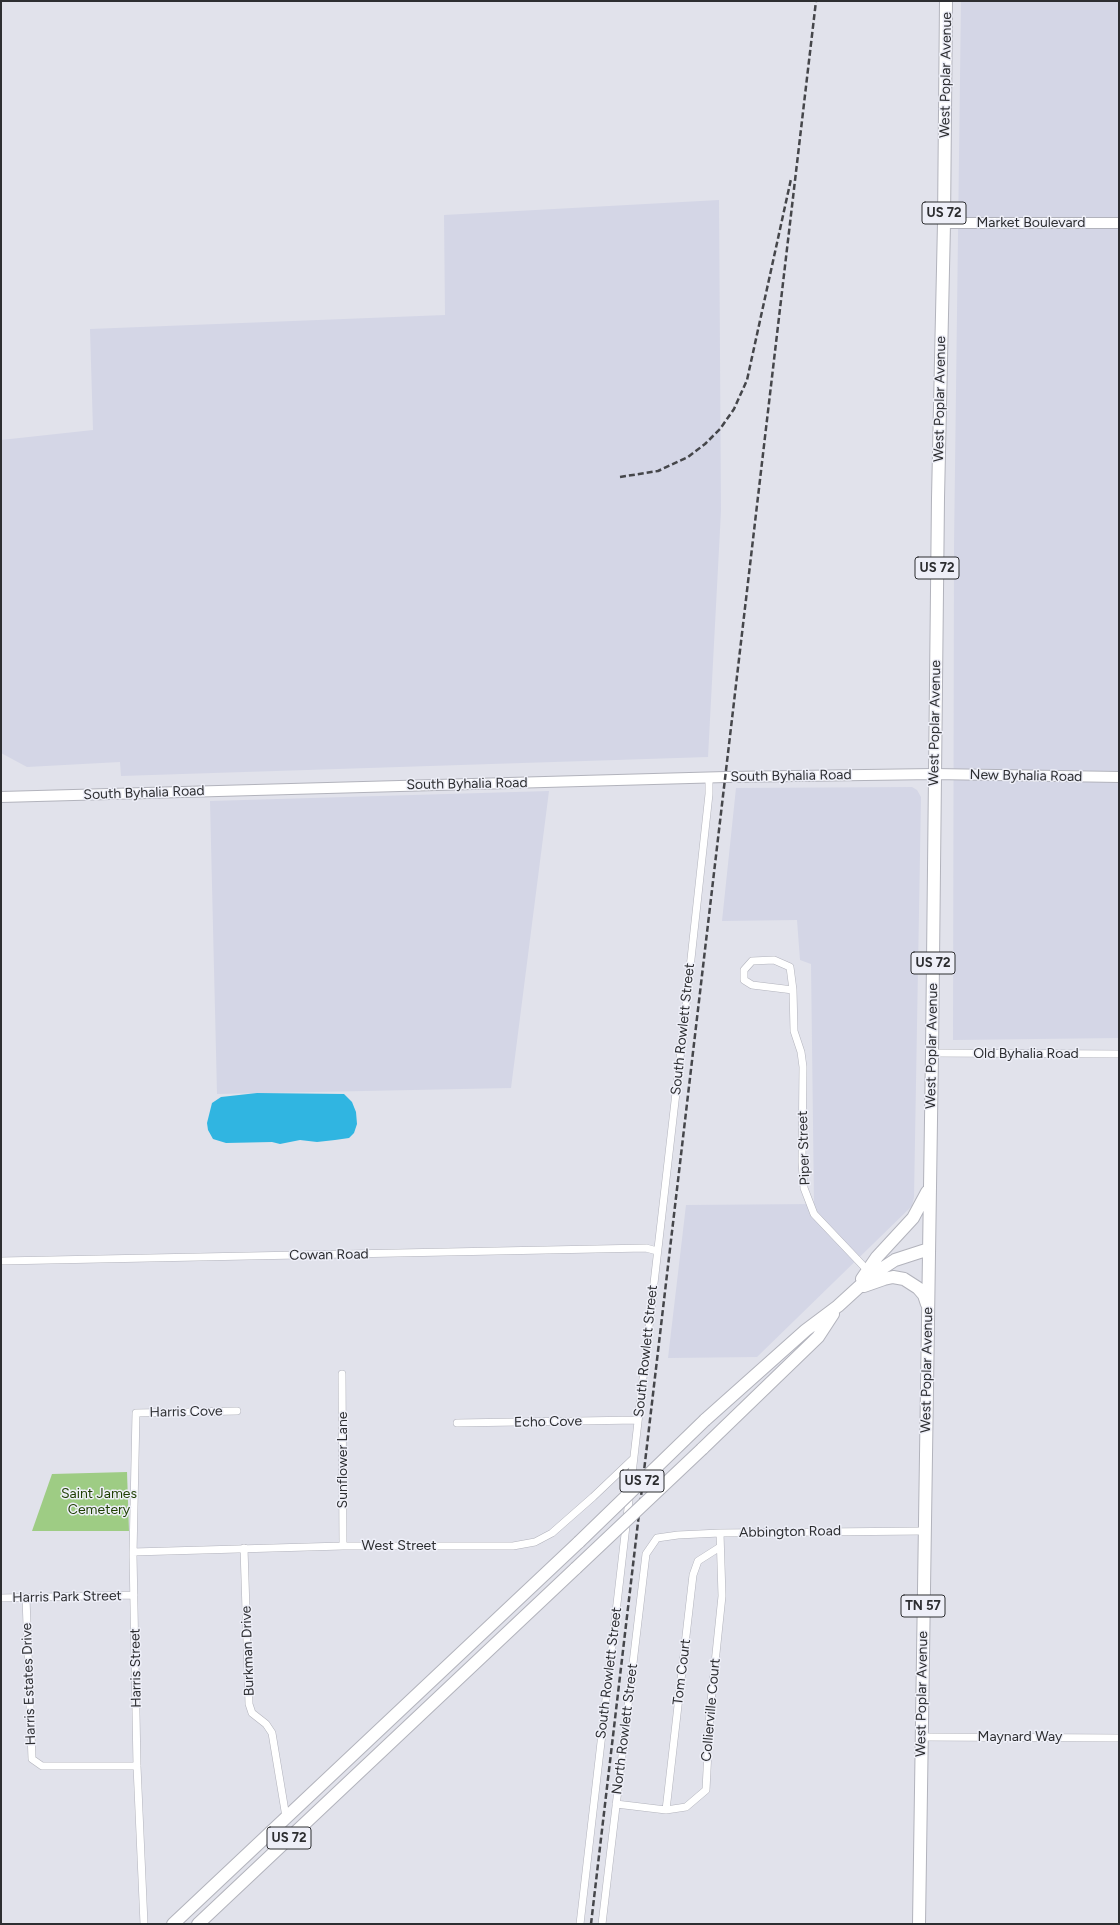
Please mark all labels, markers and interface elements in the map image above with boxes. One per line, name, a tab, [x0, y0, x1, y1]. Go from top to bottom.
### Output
street label: West Poplar Avenue	[937, 12, 955, 138]
road number: US 72	[922, 202, 966, 224]
street label: Market Boulevard	[977, 215, 1085, 231]
street label: West Poplar Avenue	[931, 336, 949, 462]
road number: US 72	[915, 557, 959, 579]
street label: West Poplar Avenue	[926, 660, 944, 786]
street label: South Byhalia Road	[730, 767, 852, 785]
street label: New Byhalia Road	[969, 767, 1083, 785]
street label: South Byhalia Road	[406, 775, 528, 793]
street label: South Byhalia Road	[83, 782, 205, 804]
road number: US 72	[911, 952, 955, 974]
street label: South Rowlett Street	[668, 962, 698, 1096]
street label: West Poplar Avenue	[923, 983, 941, 1109]
street label: Old Byhalia Road	[973, 1046, 1079, 1062]
street label: Piper Street	[794, 1110, 814, 1186]
street label: Cowan Road	[289, 1246, 369, 1264]
street label: South Rowlett Street	[631, 1284, 661, 1418]
street label: West Poplar Avenue	[918, 1307, 936, 1433]
street label: Harris Cove	[149, 1403, 223, 1421]
street label: Sunflower Lane	[335, 1412, 351, 1508]
street label: Echo Cove	[514, 1413, 582, 1431]
road number: US 72	[620, 1470, 664, 1492]
park label: Saint James Cemetery	[61, 1486, 137, 1518]
street label: Abbington Road	[739, 1523, 841, 1541]
street label: West Street	[362, 1538, 436, 1554]
street label: Harris Park Street	[12, 1588, 122, 1606]
road number: TN 57	[901, 1595, 945, 1617]
street label: Burkman Drive	[238, 1605, 258, 1697]
street label: South Rowlett Street	[593, 1606, 625, 1740]
street label: Harris Estates Drive	[18, 1622, 40, 1746]
street label: Harris Street	[127, 1628, 145, 1708]
street label: West Poplar Avenue	[913, 1631, 931, 1757]
street label: Tom Court	[670, 1638, 694, 1706]
street label: Collierville Court	[698, 1658, 724, 1762]
street label: North Rowlett Street	[609, 1663, 641, 1795]
street label: Maynard Way	[978, 1729, 1062, 1745]
road number: US 72	[267, 1827, 311, 1849]

